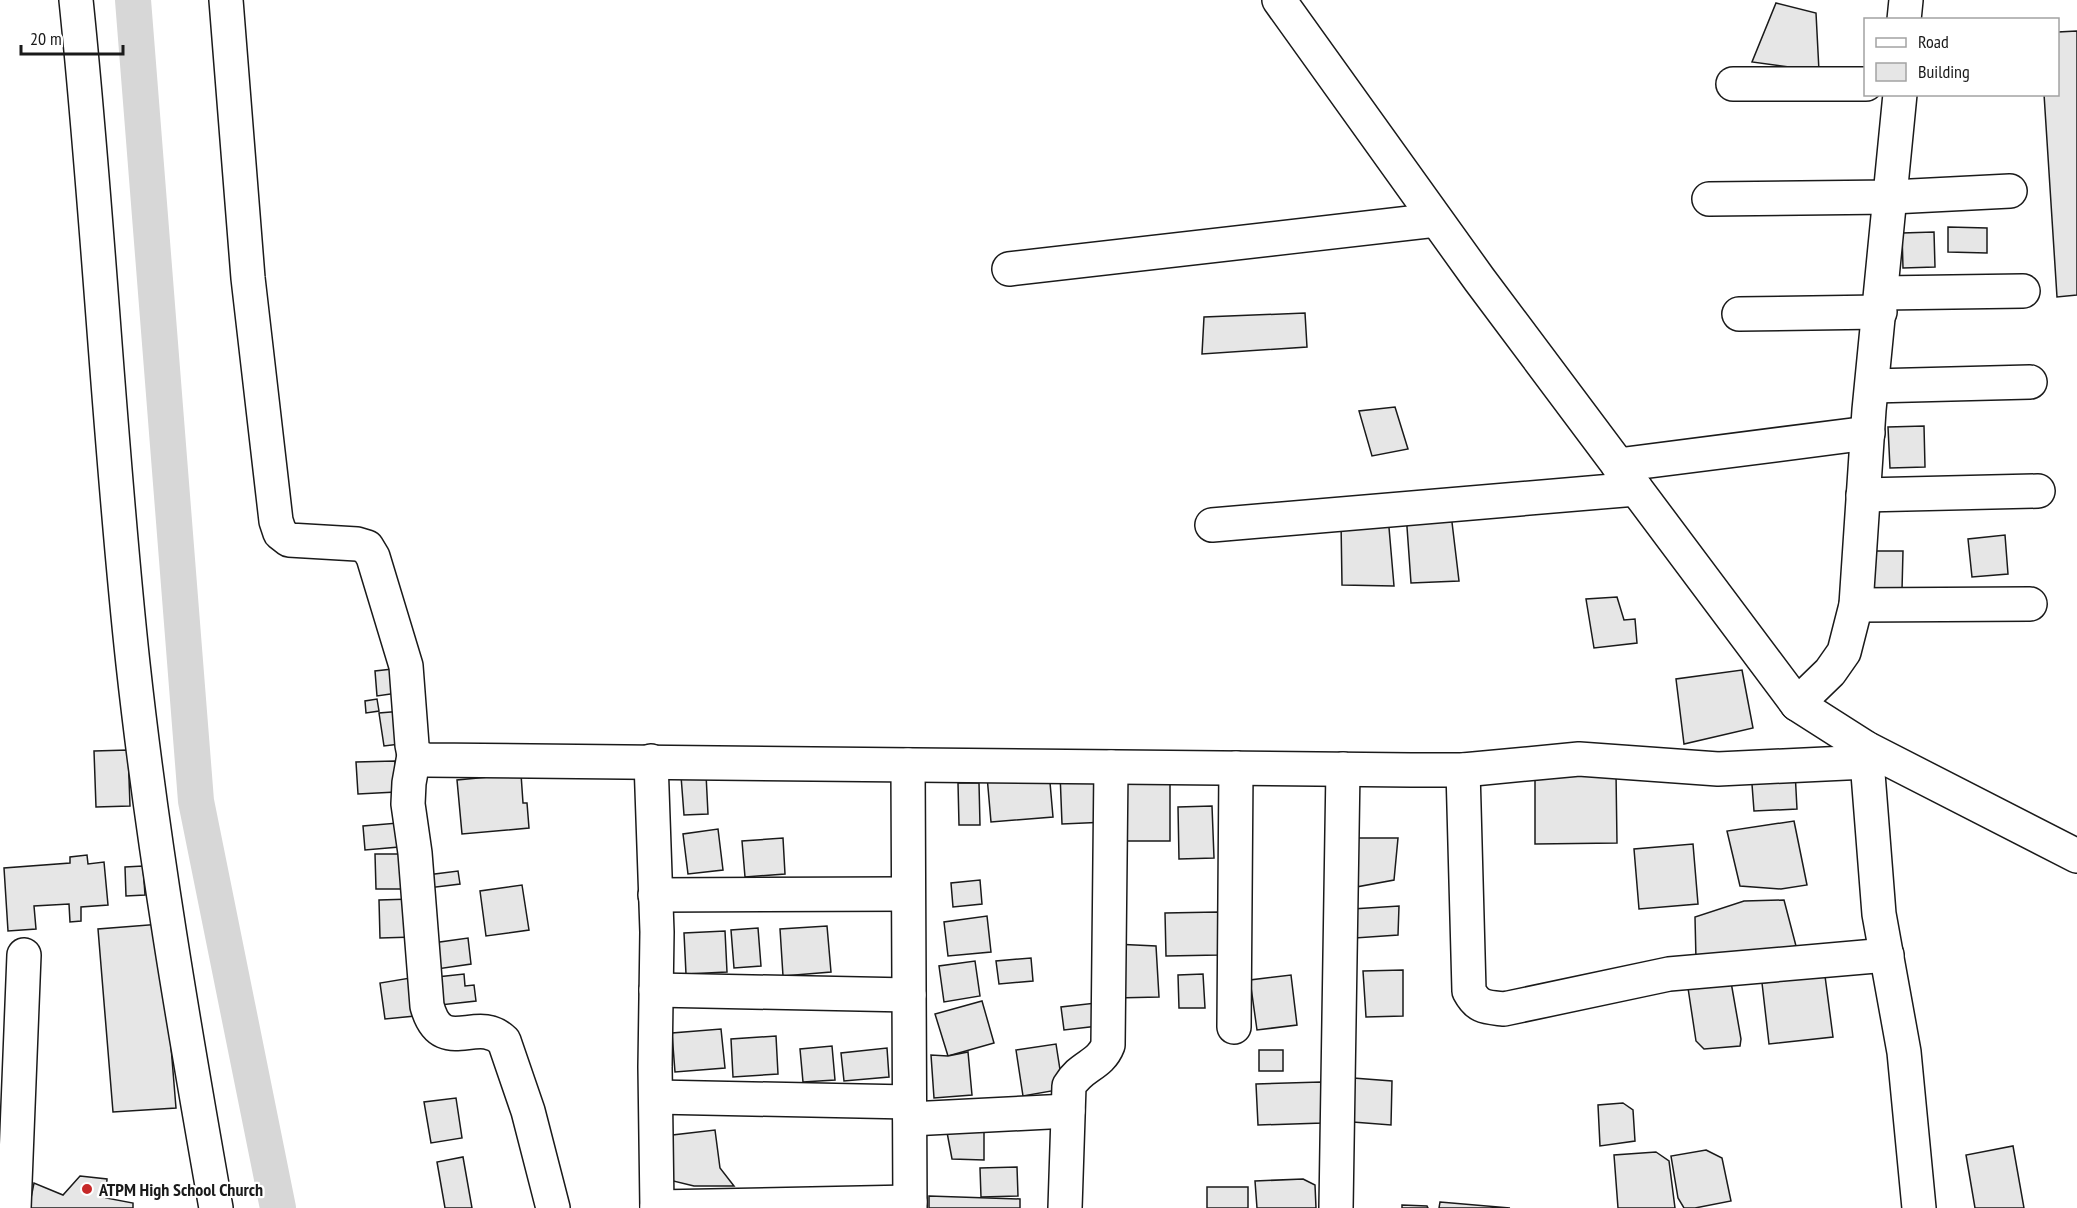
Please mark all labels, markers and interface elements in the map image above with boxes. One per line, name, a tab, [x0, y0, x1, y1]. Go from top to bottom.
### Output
scale bar	[21, 18, 123, 56]
legend	[1864, 18, 2059, 96]
text: 20 m	[30, 27, 62, 50]
text: Road	[1918, 30, 1949, 53]
text: Building	[1918, 60, 1970, 83]
place label: ATPM High School Church	[98, 1178, 263, 1201]
marker: ATPM High School Church	[80, 1182, 94, 1196]

